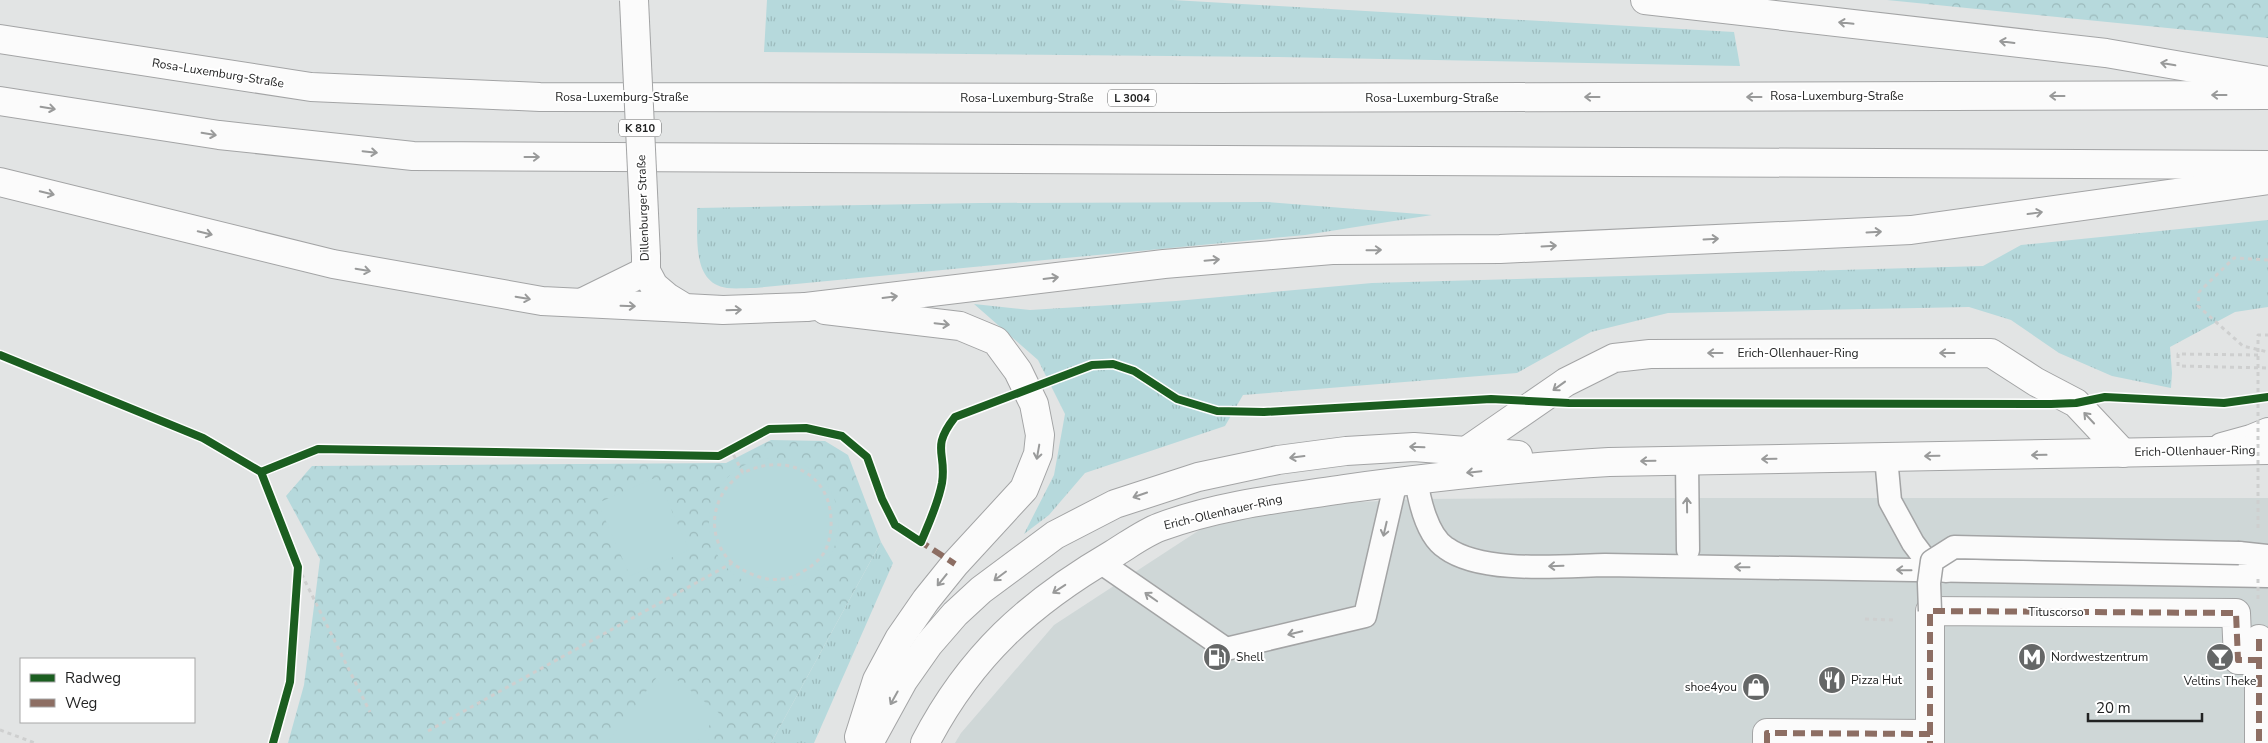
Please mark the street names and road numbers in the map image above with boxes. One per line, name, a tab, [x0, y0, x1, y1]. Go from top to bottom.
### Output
street label: Rosa-Luxemburg-Straße	[151, 55, 285, 91]
street label: Rosa-Luxemburg-Straße	[1770, 88, 1904, 104]
street label: Rosa-Luxemburg-Straße	[555, 89, 689, 105]
street label: Rosa-Luxemburg-Straße	[960, 90, 1094, 106]
road number: L 3004	[1108, 90, 1156, 106]
street label: Rosa-Luxemburg-Straße	[1365, 90, 1499, 106]
road number: K 810	[619, 120, 661, 136]
street label: Dillenburger Straße	[633, 154, 653, 262]
street label: Erich-Ollenhauer-Ring	[1737, 345, 1859, 361]
street label: Erich-Ollenhauer-Ring	[2134, 442, 2256, 460]
street label: Erich-Ollenhauer-Ring	[1162, 491, 1284, 533]
street label: Tituscorso	[2028, 604, 2084, 620]

